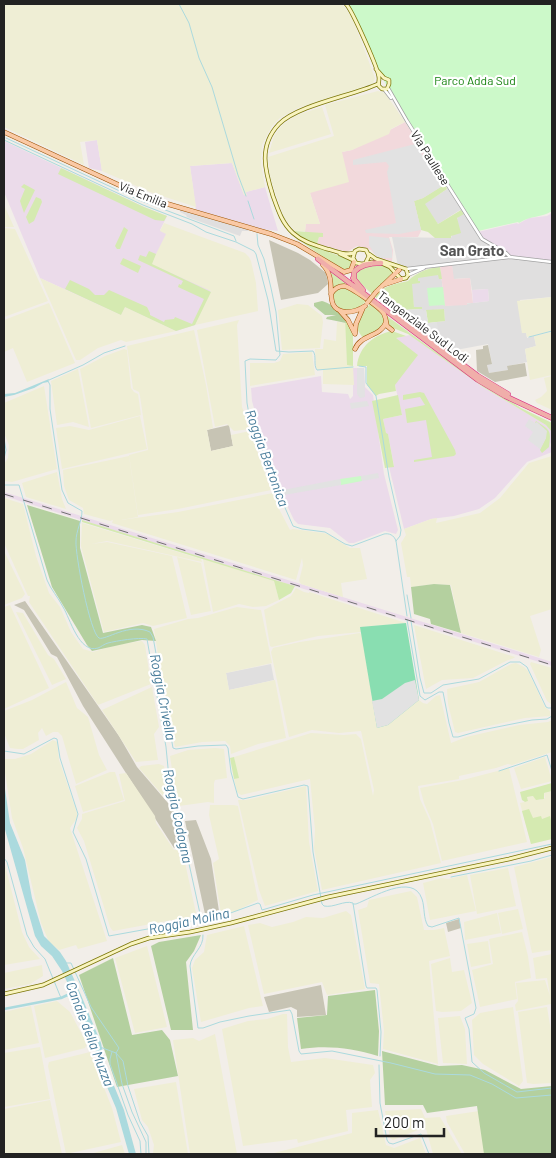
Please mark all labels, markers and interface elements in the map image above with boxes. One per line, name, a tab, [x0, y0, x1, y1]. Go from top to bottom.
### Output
park label: Parco Adda Sud	[434, 73, 516, 87]
street label: Via Paullese	[408, 127, 453, 188]
street label: Via Emilia	[117, 178, 170, 210]
district label: San Grato	[440, 241, 504, 259]
street label: Tangenziale Sud Lodi	[375, 288, 472, 365]
water label: Roggia Bertonica	[242, 407, 293, 509]
water label: Roggia Crivella	[147, 652, 180, 742]
water label: Roggia Codogna	[160, 767, 197, 865]
water label: Roggia Molina	[147, 904, 231, 937]
water label: Canale della Muzza	[63, 979, 118, 1089]
scale bar	[376, 1106, 444, 1138]
text: 200 m	[384, 1113, 424, 1131]

